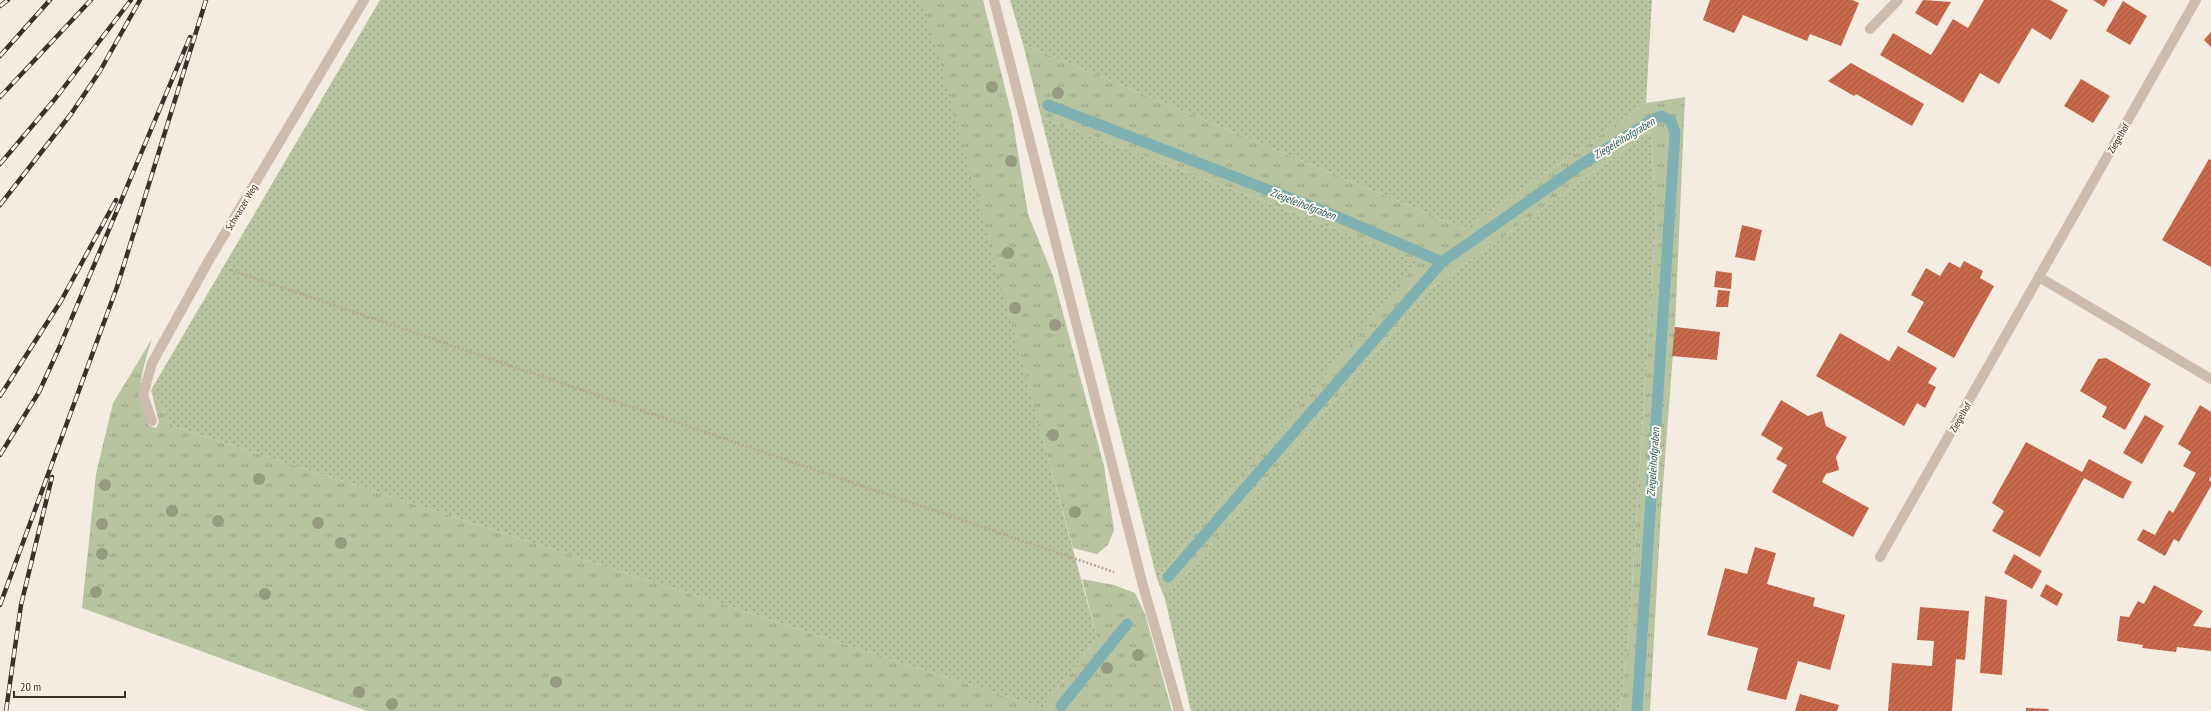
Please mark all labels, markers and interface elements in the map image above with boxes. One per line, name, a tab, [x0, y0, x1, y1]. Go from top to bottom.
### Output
water label: Ziegeleihofgraben	[1591, 114, 1658, 162]
street label: Ziegelhof	[2105, 121, 2132, 156]
street label: Schwarzer Weg	[222, 182, 260, 233]
water label: Ziegeleihofgraben	[1268, 185, 1339, 223]
street label: Ziegelhof	[1947, 400, 1974, 435]
water label: Ziegeleihofgraben	[1644, 426, 1662, 497]
scale bar	[14, 673, 125, 699]
text: 20 m	[20, 679, 41, 694]

